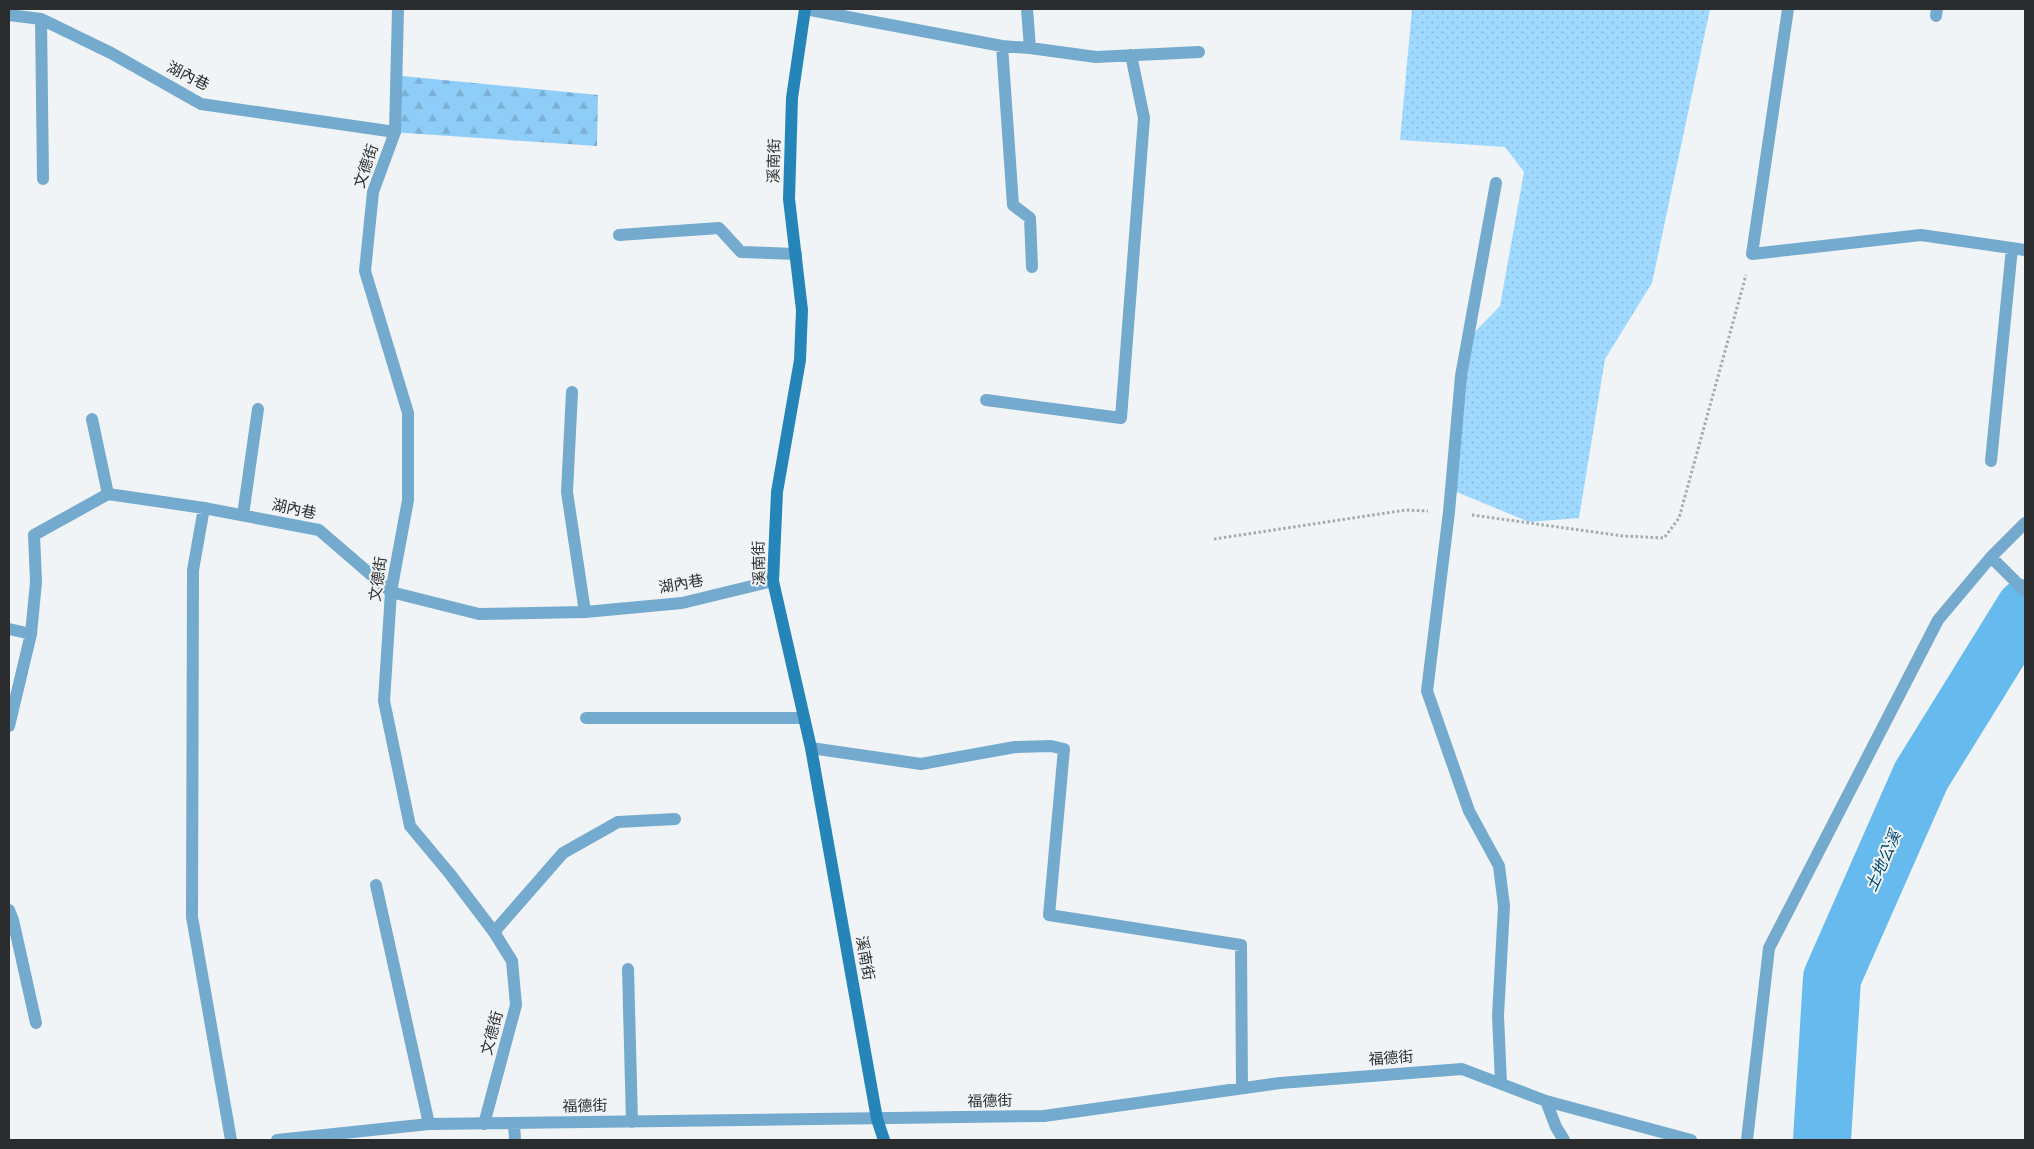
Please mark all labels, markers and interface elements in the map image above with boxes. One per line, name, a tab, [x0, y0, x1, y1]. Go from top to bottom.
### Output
street label: 湖內巷	[164, 58, 212, 94]
street label: 溪南街	[765, 138, 783, 184]
street label: 文德街	[350, 142, 382, 190]
street label: 湖內巷	[270, 496, 318, 522]
street label: 溪南街	[750, 540, 768, 586]
street label: 文德街	[366, 555, 390, 603]
street label: 湖內巷	[657, 571, 705, 597]
water label: 土地公溪	[1861, 826, 1906, 894]
street label: 溪南街	[852, 934, 878, 982]
street label: 文德街	[477, 1009, 507, 1057]
street label: 福德街	[1368, 1047, 1414, 1069]
street label: 福德街	[967, 1092, 1013, 1110]
street label: 福德街	[562, 1097, 608, 1115]

